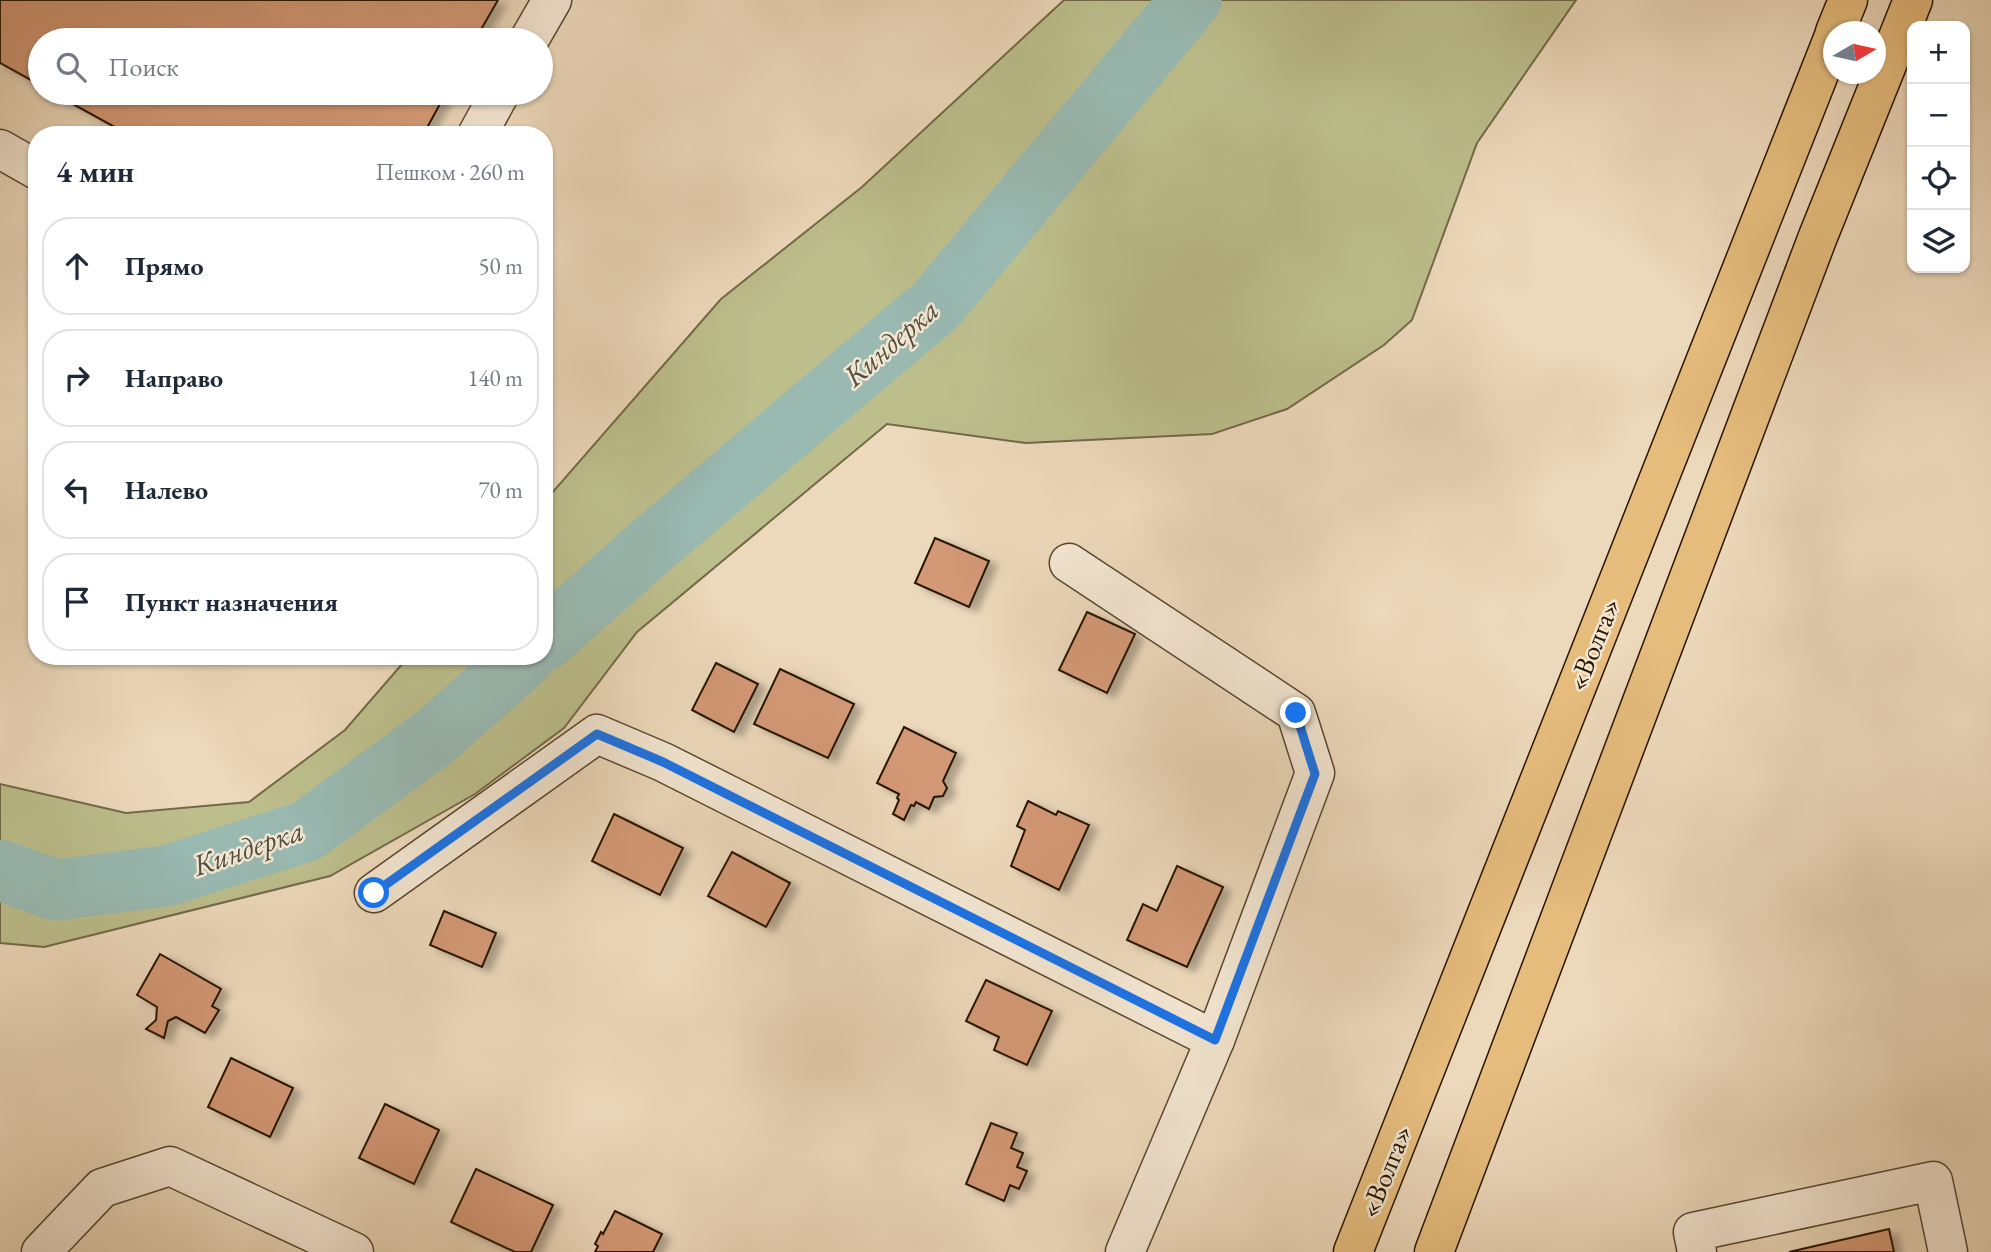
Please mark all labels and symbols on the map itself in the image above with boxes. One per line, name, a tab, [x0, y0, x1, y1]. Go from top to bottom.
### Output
north arrow	[1823, 21, 1886, 84]
water label: Киндерка	[834, 290, 947, 396]
street label: «Волга»	[1558, 592, 1628, 696]
route end	[1280, 697, 1311, 728]
water label: Киндерка	[186, 810, 309, 885]
route start	[358, 877, 389, 908]
street label: «Волга»	[1350, 1119, 1420, 1223]

